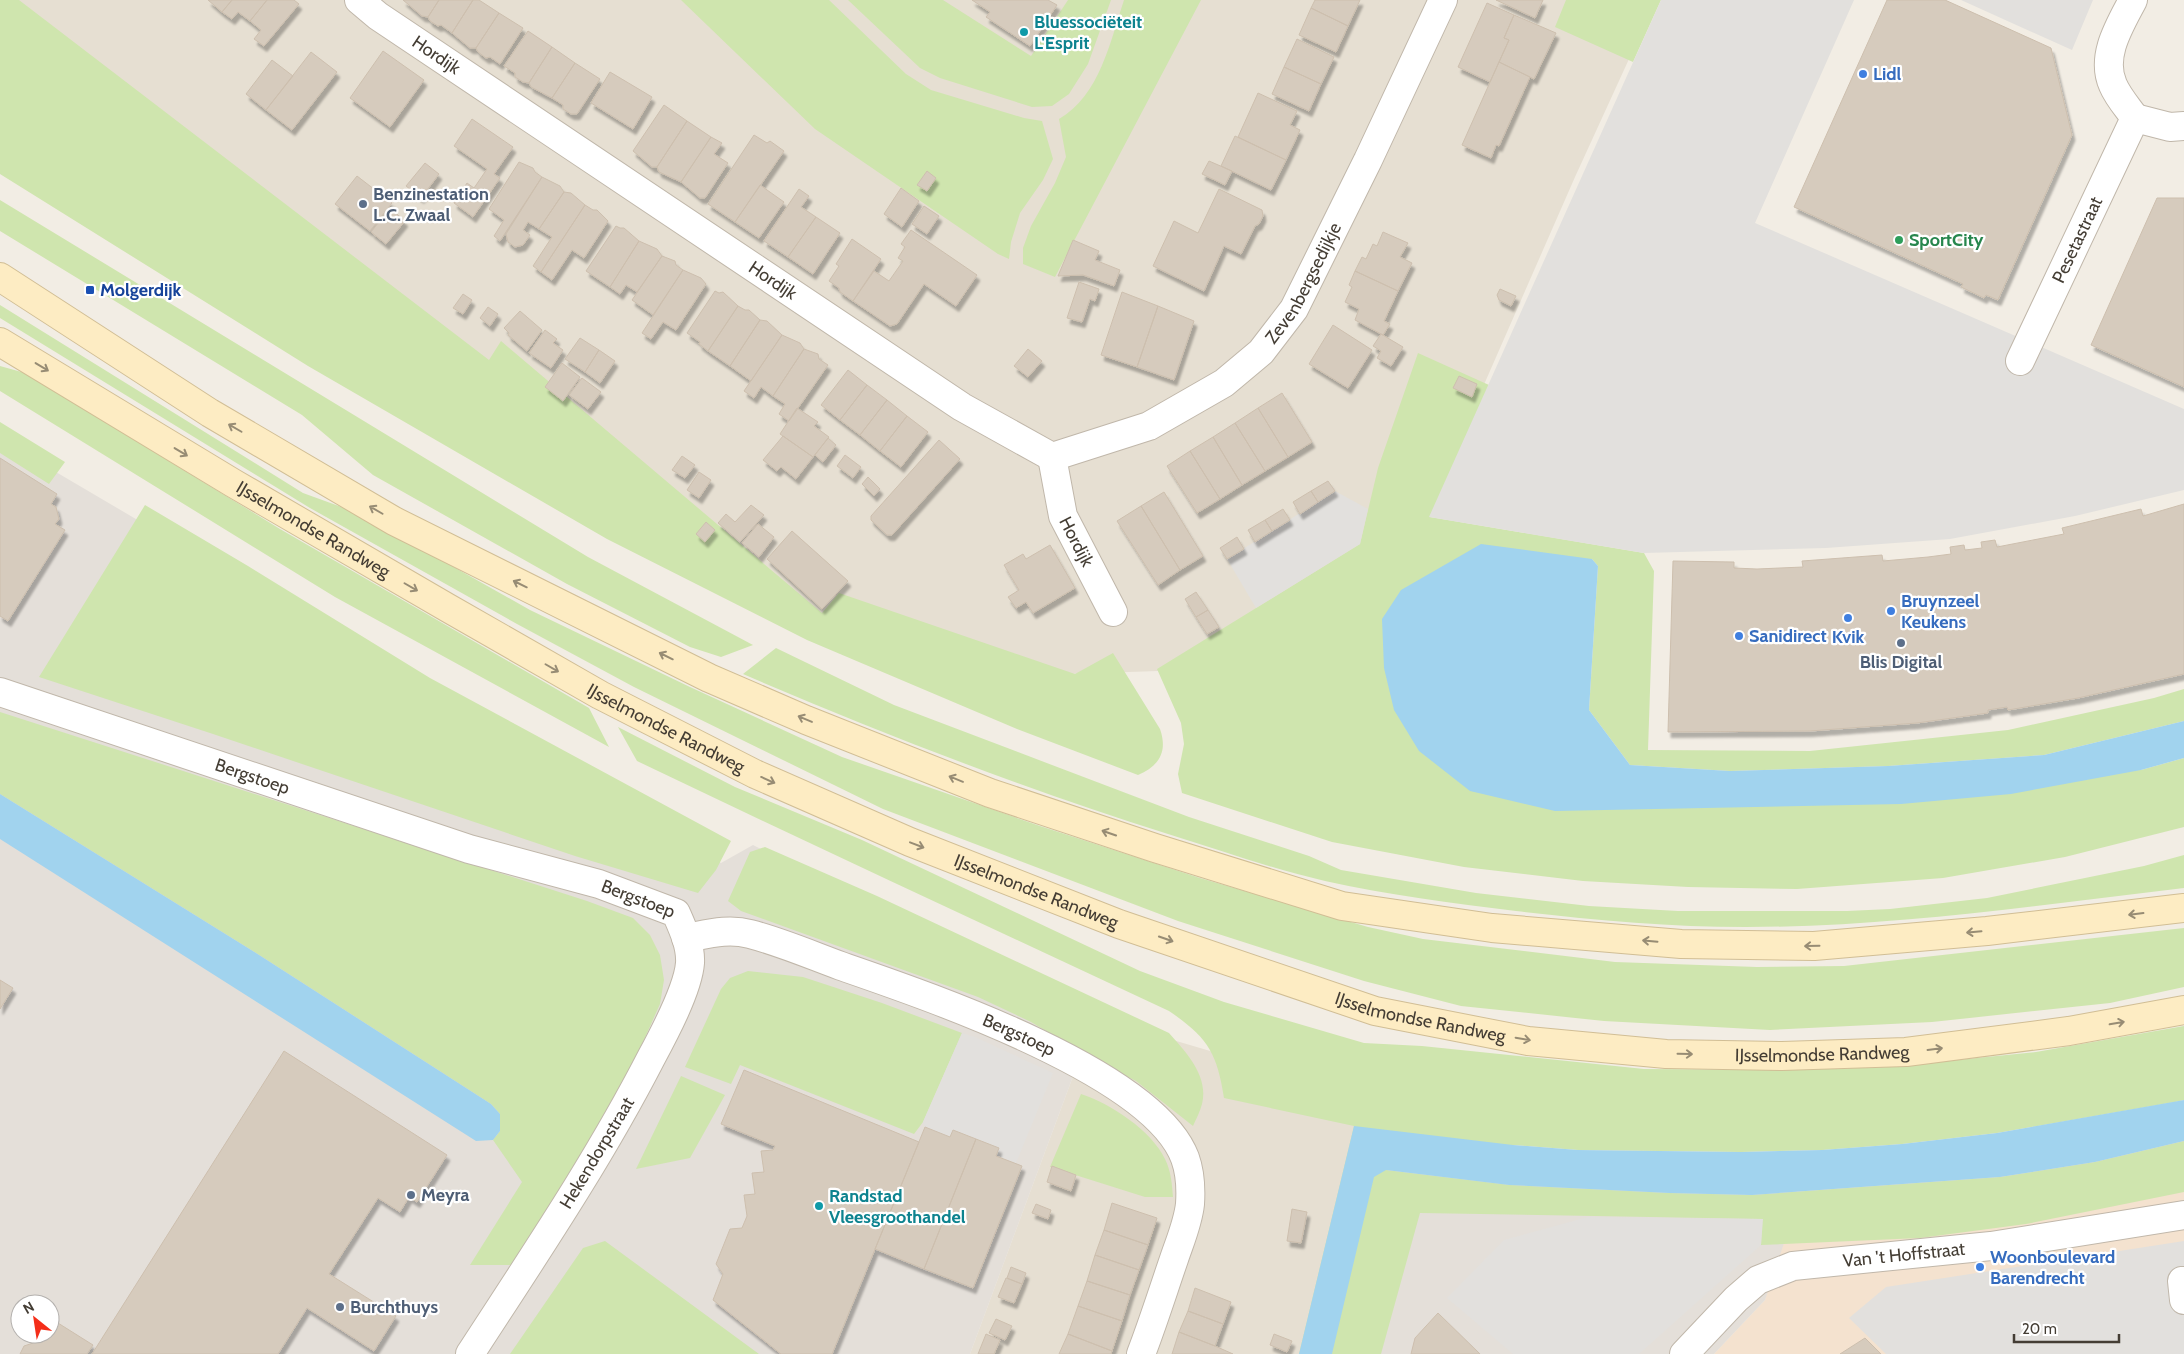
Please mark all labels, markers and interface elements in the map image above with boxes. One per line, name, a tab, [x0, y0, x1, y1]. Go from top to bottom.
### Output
place label: Bluessociëteit L'Esprit	[1034, 11, 1142, 54]
marker: Bluessociëteit L'Esprit	[1018, 26, 1030, 38]
street label: Hordijk	[408, 31, 465, 80]
place label: Lidl	[1873, 63, 1902, 85]
marker: Lidl	[1857, 68, 1869, 80]
place label: Benzinestation L.C. Zwaal	[373, 183, 489, 226]
street label: Pesetastraat	[2047, 193, 2107, 287]
marker: Benzinestation L.C. Zwaal	[357, 198, 369, 210]
street label: Zevenbergsedijkje	[1261, 219, 1346, 348]
place label: SportCity	[1909, 229, 1984, 251]
marker: SportCity	[1893, 234, 1905, 246]
street label: Hordijk	[744, 256, 802, 305]
place label: Molgerdijk	[100, 279, 182, 301]
marker: Molgerdijk	[84, 284, 96, 296]
one-way arrow	[34, 363, 48, 373]
one-way arrow	[229, 423, 243, 433]
one-way arrow	[173, 447, 187, 457]
street label: IJsselmondse Randweg	[232, 476, 395, 583]
one-way arrow	[368, 505, 383, 515]
street label: Hordijk	[1054, 513, 1099, 571]
one-way arrow	[513, 579, 528, 589]
one-way arrow	[404, 582, 418, 592]
place label: Bruynzeel Keukens	[1901, 590, 1980, 633]
marker: Bruynzeel Keukens	[1885, 605, 1897, 617]
marker: Kvik	[1842, 612, 1854, 624]
place label: Sanidirect	[1749, 625, 1827, 647]
place label: Kvik	[1832, 626, 1865, 648]
marker: Sanidirect	[1733, 630, 1745, 642]
marker: Blis Digital	[1895, 637, 1907, 649]
one-way arrow	[659, 651, 674, 660]
place label: Blis Digital	[1860, 651, 1943, 673]
one-way arrow	[545, 663, 559, 673]
street label: IJsselmondse Randweg	[583, 679, 749, 778]
one-way arrow	[798, 714, 813, 723]
street label: Bergstoep	[212, 754, 292, 799]
one-way arrow	[949, 774, 964, 783]
one-way arrow	[760, 775, 775, 785]
one-way arrow	[1102, 828, 1117, 837]
one-way arrow	[909, 840, 924, 850]
street label: IJsselmondse Randweg	[951, 849, 1122, 934]
street label: Bergstoep	[598, 875, 678, 923]
one-way arrow	[2128, 909, 2144, 919]
one-way arrow	[1966, 928, 1982, 937]
one-way arrow	[1157, 935, 1173, 945]
one-way arrow	[1642, 937, 1658, 946]
one-way arrow	[1804, 941, 1820, 951]
street label: IJsselmondse Randweg	[1332, 987, 1509, 1048]
street label: Bergstoep	[979, 1009, 1059, 1061]
one-way arrow	[2108, 1017, 2124, 1027]
one-way arrow	[1515, 1035, 1531, 1045]
street label: IJsselmondse Randweg	[1735, 1041, 1911, 1067]
one-way arrow	[1927, 1044, 1943, 1054]
one-way arrow	[1676, 1049, 1693, 1059]
street label: Hekendorpstraat	[555, 1093, 639, 1213]
place label: Meyra	[421, 1184, 469, 1206]
place label: Randstad Vleesgroothandel	[829, 1185, 966, 1228]
marker: Meyra	[405, 1189, 417, 1201]
marker: Randstad Vleesgroothandel	[813, 1200, 825, 1212]
street label: Van 't Hoffstraat	[1842, 1238, 1966, 1272]
place label: Woonboulevard Barendrecht	[1990, 1246, 2115, 1289]
marker: Woonboulevard Barendrecht	[1974, 1261, 1986, 1273]
north arrow	[10, 1294, 60, 1344]
place label: Burchthuys	[350, 1296, 438, 1318]
text: N	[20, 1297, 37, 1318]
marker: Burchthuys	[334, 1301, 346, 1313]
scale bar	[2014, 1312, 2119, 1344]
text: 20 m	[2022, 1320, 2057, 1338]

